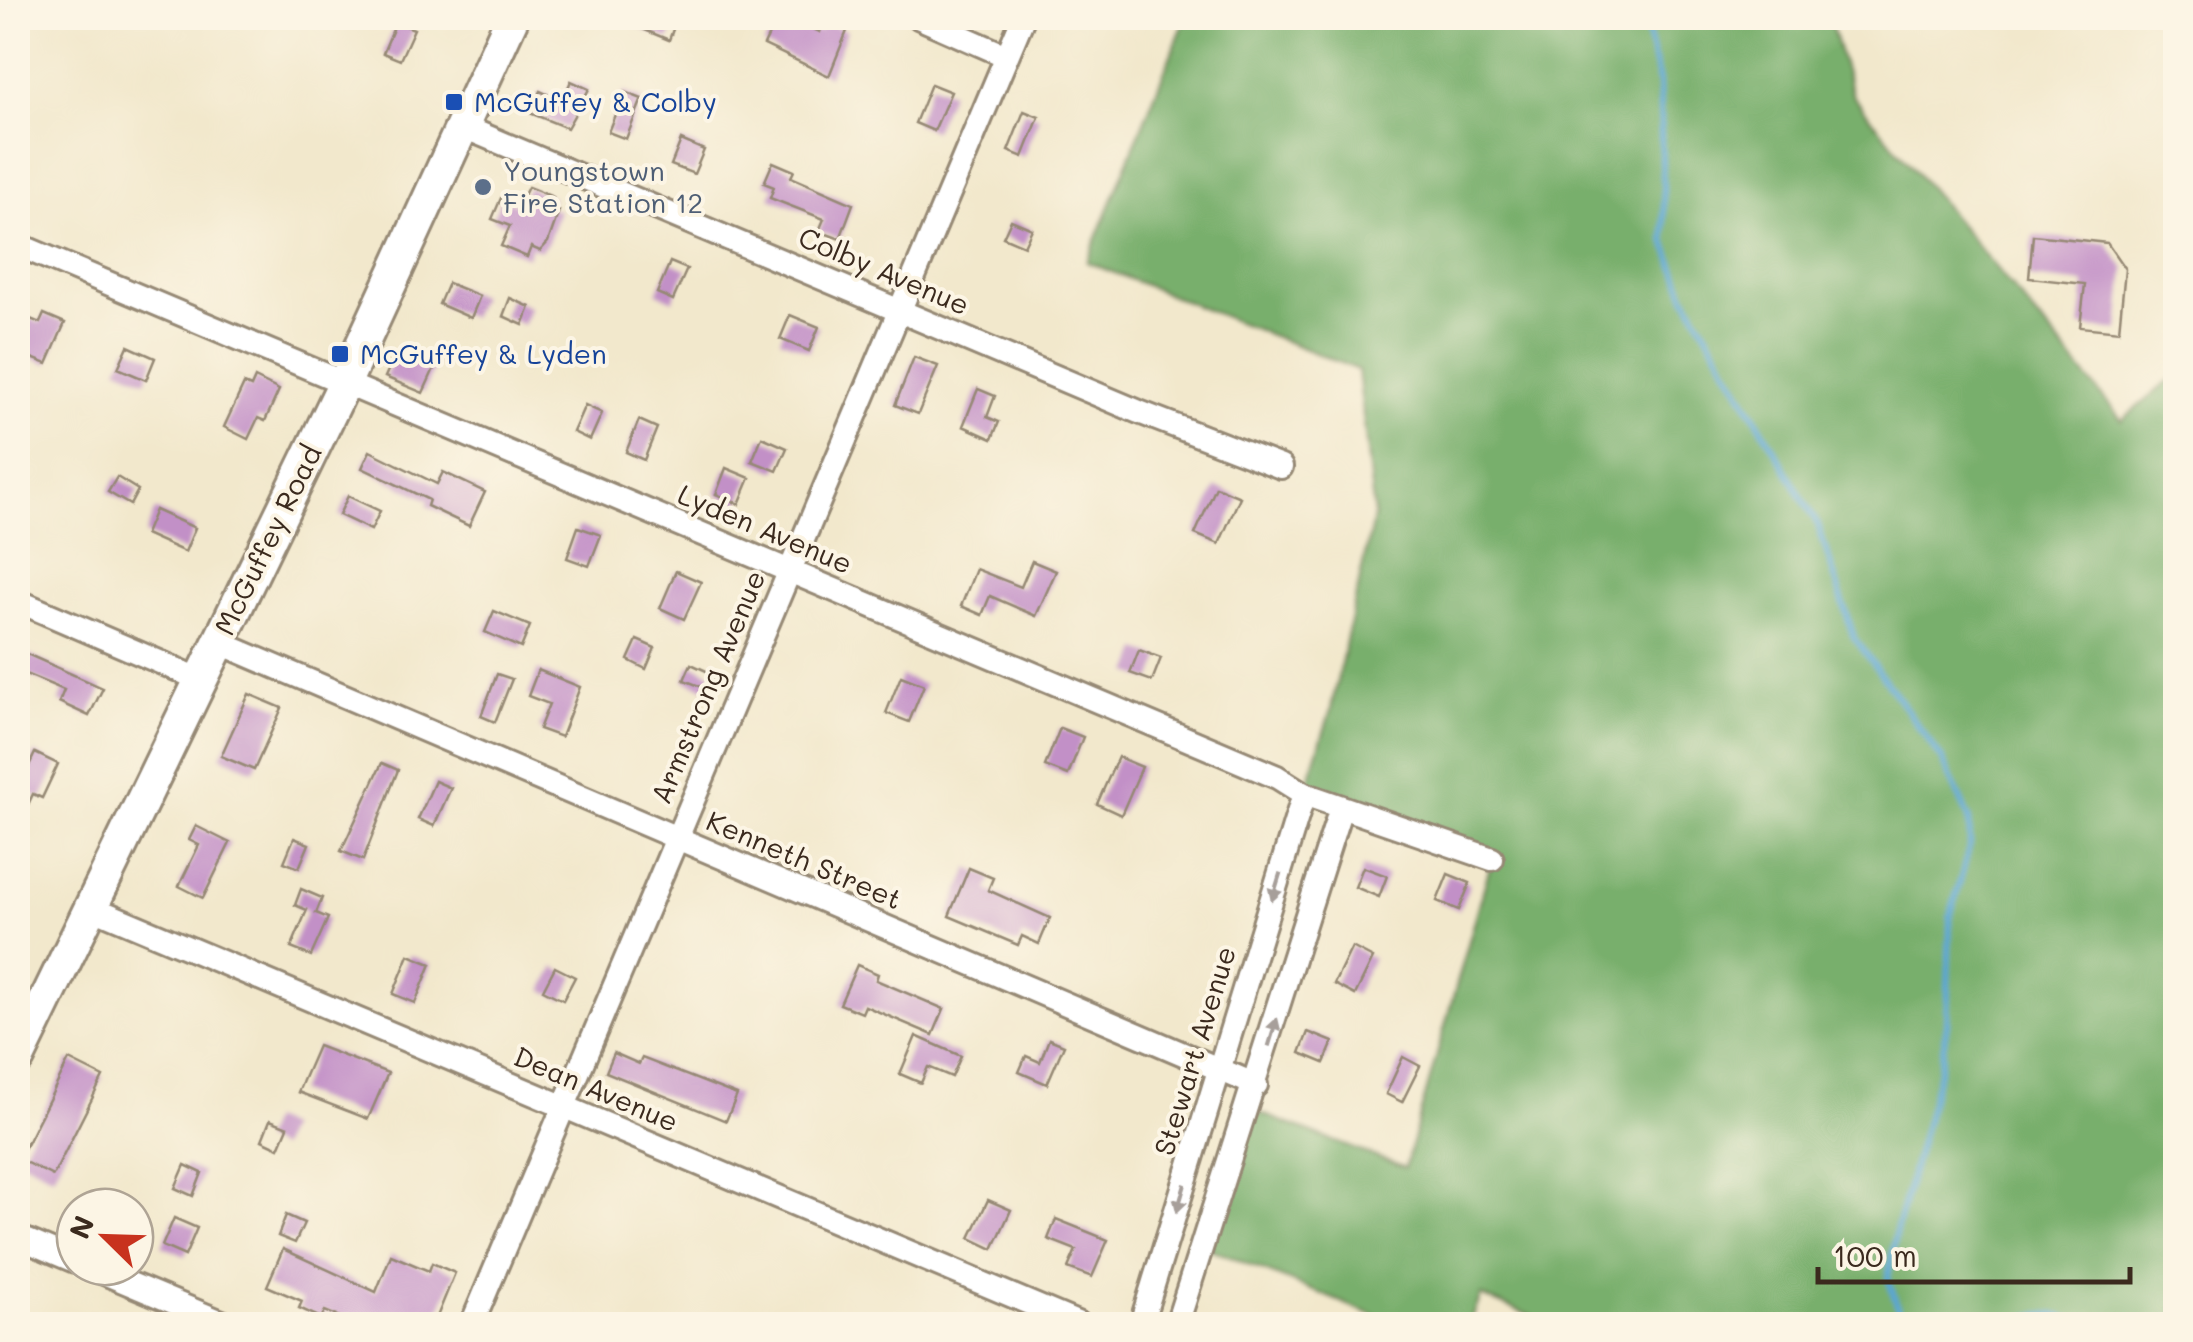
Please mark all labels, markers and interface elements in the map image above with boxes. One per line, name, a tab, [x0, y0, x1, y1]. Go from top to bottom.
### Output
place label: McGuffey & Colby	[474, 83, 717, 119]
marker: McGuffey & Colby	[443, 91, 465, 113]
place label: Youngstown Fire Station 12	[503, 152, 703, 220]
marker: Youngstown Fire Station 12	[472, 176, 494, 198]
street label: Colby Avenue	[794, 218, 975, 322]
place label: McGuffey & Lyden	[360, 335, 607, 371]
marker: McGuffey & Lyden	[329, 343, 351, 365]
street label: McGuffey Road	[205, 439, 329, 641]
street label: Lyden Avenue	[673, 475, 858, 581]
street label: Armstrong Avenue	[642, 565, 772, 809]
street label: Kenneth Street	[701, 802, 908, 916]
one-way arrow	[1268, 873, 1283, 903]
street label: Stewart Avenue	[1145, 942, 1243, 1160]
one-way arrow	[1266, 1017, 1281, 1047]
street label: Dean Avenue	[509, 1037, 684, 1139]
one-way arrow	[1173, 1183, 1188, 1214]
north arrow	[55, 1187, 155, 1287]
text: N	[60, 1210, 102, 1244]
scale bar	[1818, 1222, 2130, 1284]
text: 100 m	[1833, 1235, 1917, 1275]

